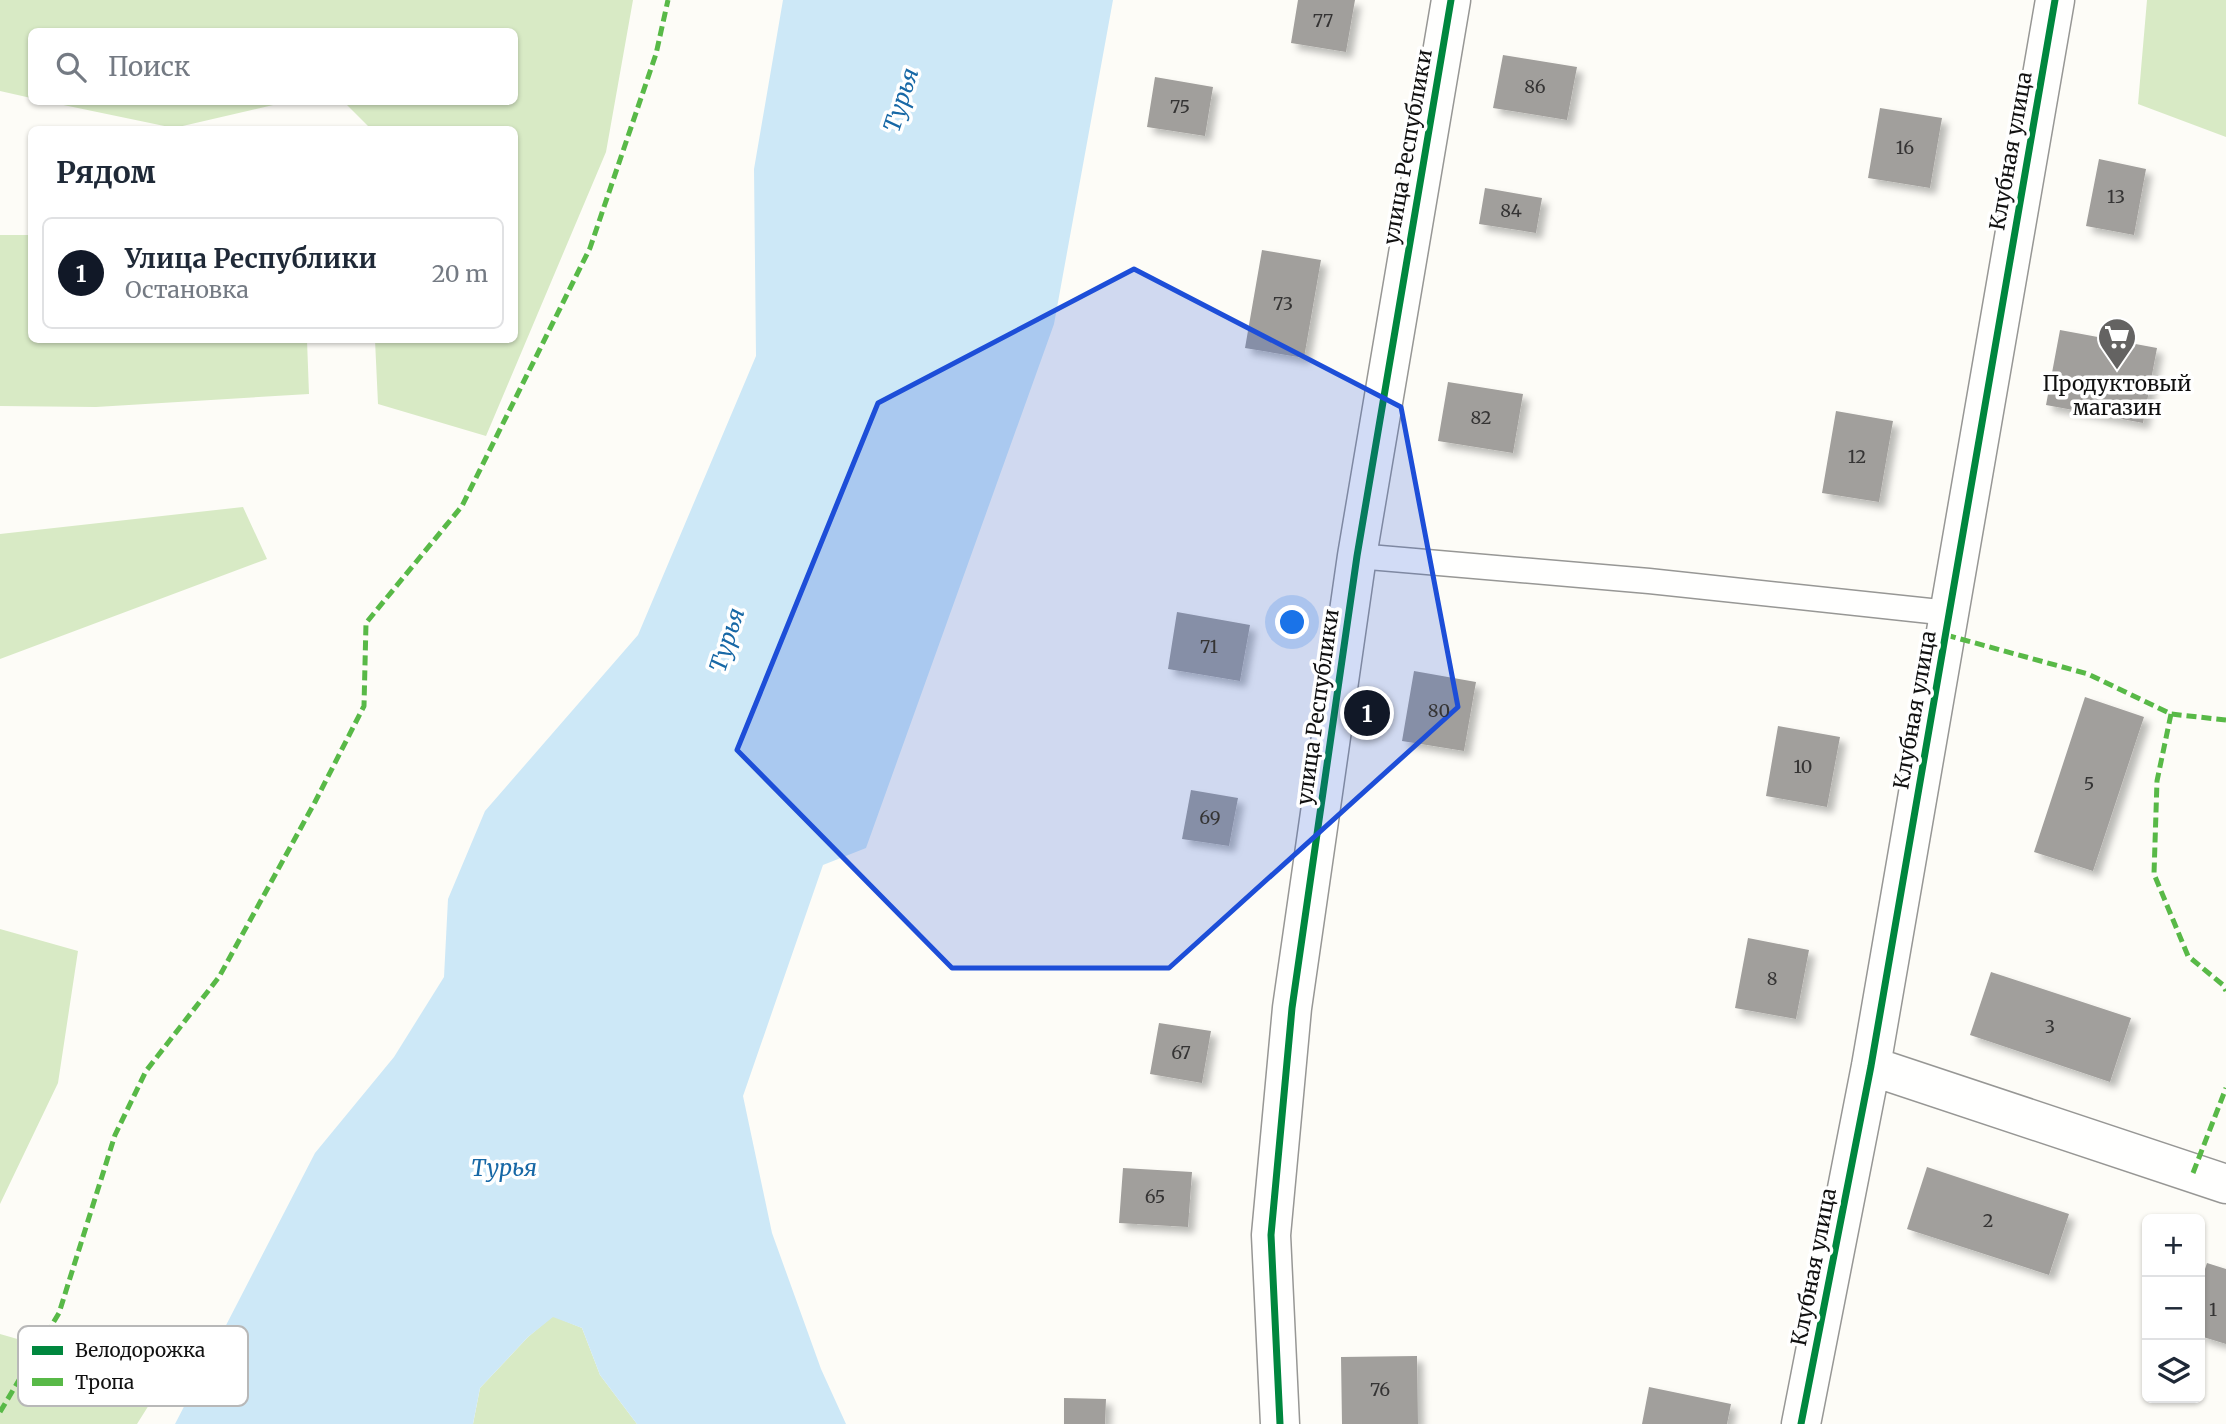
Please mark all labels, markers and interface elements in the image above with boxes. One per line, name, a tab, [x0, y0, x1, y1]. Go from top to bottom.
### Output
house number: 77	[1313, 9, 1333, 32]
search box	[28, 28, 518, 105]
street label: улица Республики	[1377, 47, 1438, 247]
icon: search	[52, 48, 90, 86]
text: Поиск	[108, 50, 190, 83]
water label: Турья	[877, 64, 924, 136]
street label: Клубная улица	[1983, 70, 2038, 232]
house number: 86	[1524, 75, 1546, 98]
house number: 75	[1170, 95, 1190, 118]
house number: 16	[1896, 136, 1914, 159]
text: Рядом	[56, 153, 156, 191]
house number: 13	[2107, 185, 2125, 208]
house number: 84	[1500, 199, 1522, 222]
text: Улица Республики	[125, 242, 377, 275]
text: 1	[76, 259, 86, 288]
text: 20 m	[432, 259, 488, 288]
text: Остановка	[125, 275, 249, 304]
house number: 73	[1273, 292, 1293, 315]
supermarket icon: Продуктовый магазин	[2096, 316, 2138, 371]
place label: Продуктовый магазин	[2042, 370, 2192, 421]
house number: 82	[1470, 406, 1492, 429]
house number: 12	[1848, 445, 1866, 468]
water label: Турья	[703, 604, 750, 676]
your location	[1275, 605, 1309, 639]
street label: улица Республики	[1290, 607, 1345, 807]
street label: Клубная улица	[1887, 629, 1942, 791]
house number: 71	[1200, 635, 1218, 658]
pin: 1	[1344, 687, 1390, 739]
house number: 80	[1428, 699, 1450, 722]
house number: 10	[1794, 755, 1812, 778]
house number: 5	[2084, 772, 2094, 795]
house number: 69	[1199, 806, 1221, 829]
house number: 8	[1767, 967, 1777, 990]
house number: 3	[2045, 1015, 2055, 1038]
house number: 67	[1171, 1041, 1191, 1064]
water label: Турья	[471, 1153, 537, 1182]
house number: 65	[1145, 1185, 1165, 1208]
street label: Клубная улица	[1785, 1186, 1842, 1348]
house number: 2	[1983, 1209, 1993, 1232]
map controls	[2142, 1214, 2205, 1403]
button: +	[2142, 1214, 2205, 1277]
button: −	[2142, 1277, 2205, 1340]
house number: 1	[2209, 1298, 2217, 1321]
legend	[18, 1326, 248, 1406]
text: Велодорожка	[75, 1338, 205, 1362]
button: layers	[2142, 1340, 2205, 1403]
text: Тропа	[75, 1370, 134, 1394]
house number: 76	[1370, 1378, 1390, 1401]

